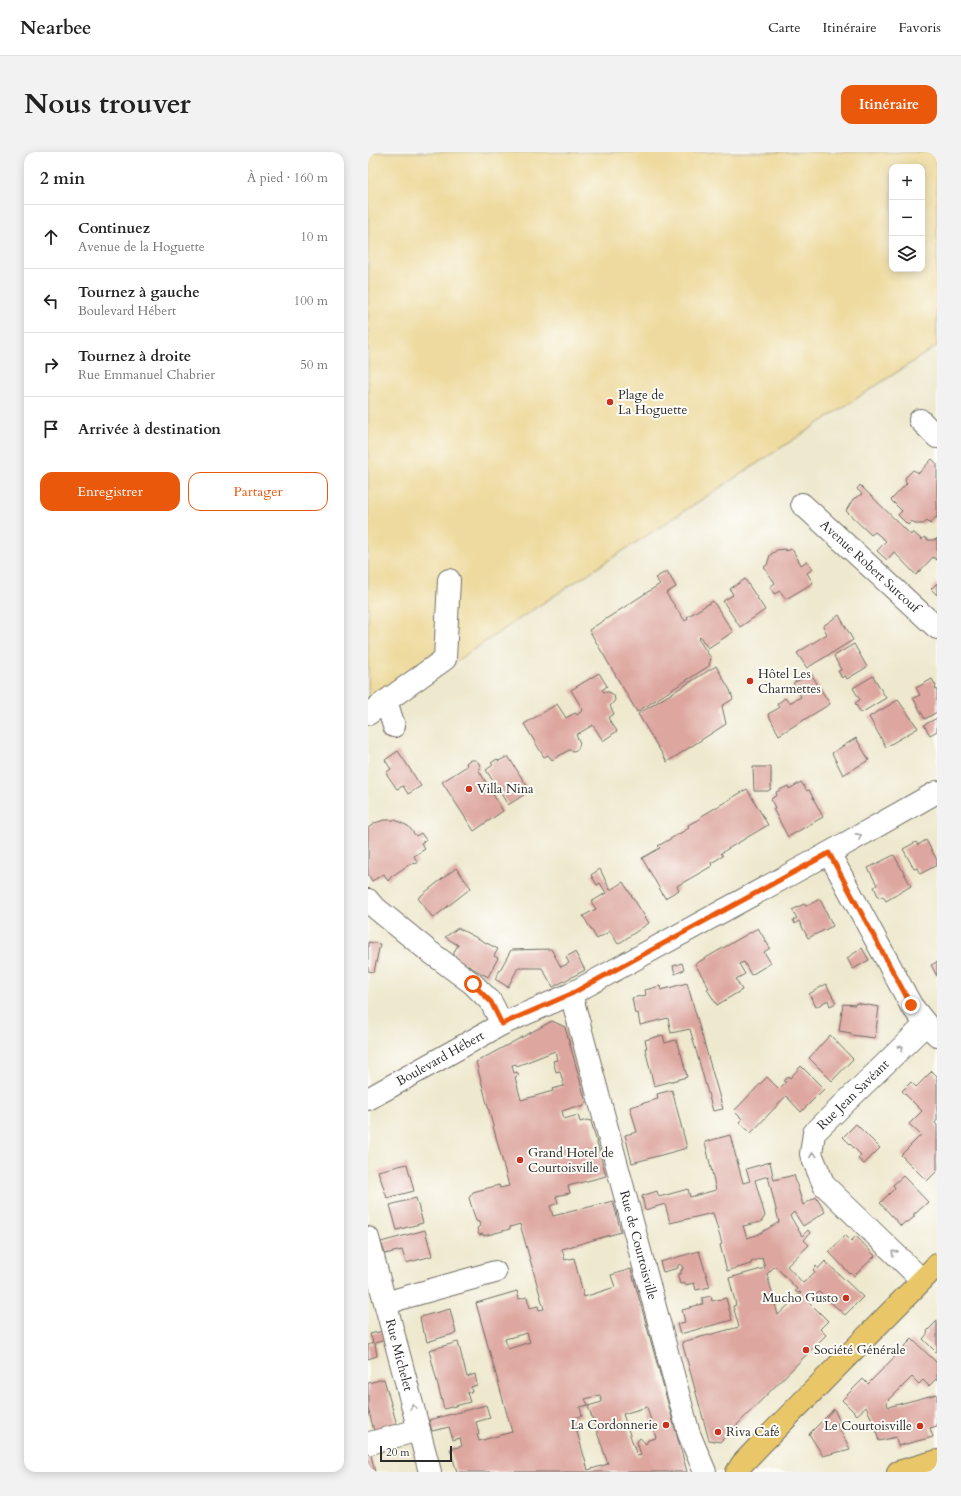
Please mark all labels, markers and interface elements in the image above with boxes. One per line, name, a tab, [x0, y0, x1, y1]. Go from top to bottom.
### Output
text: Nearbee	[20, 15, 91, 41]
text: Carte	[768, 18, 801, 37]
text: Itinéraire	[823, 18, 877, 37]
text: Favoris	[899, 18, 941, 37]
text: Nous trouver	[24, 85, 191, 123]
button: Itinéraire	[841, 85, 937, 124]
map controls	[889, 164, 925, 272]
button: +	[889, 164, 925, 200]
text: 2 min	[40, 167, 85, 190]
text: À pied · 160 m	[247, 169, 328, 187]
button: −	[889, 200, 925, 236]
text: Continuez	[78, 218, 150, 238]
icon: ahead	[40, 226, 62, 248]
text: 10 m	[300, 228, 328, 246]
button: layers	[889, 236, 925, 272]
text: Avenue de la Hoguette	[78, 238, 205, 256]
text: Tournez à gauche	[78, 282, 200, 302]
icon: left	[40, 290, 62, 312]
text: 100 m	[294, 292, 328, 310]
text: Boulevard Hébert	[78, 302, 176, 320]
text: Tournez à droite	[78, 346, 191, 366]
icon: right	[40, 354, 62, 376]
text: 50 m	[300, 356, 328, 374]
text: Rue Emmanuel Chabrier	[78, 366, 215, 384]
place label: Plage de La Hoguette	[618, 386, 687, 419]
marker: Plage de La Hoguette	[605, 397, 615, 407]
icon: arrive	[40, 418, 62, 440]
text: Arrivée à destination	[78, 419, 221, 439]
button: Enregistrer	[40, 472, 180, 511]
button: Partager	[188, 472, 328, 511]
street label: Avenue Robert Surcouf	[816, 516, 925, 618]
place label: Hôtel Les Charmettes	[758, 665, 821, 698]
marker: Hôtel Les Charmettes	[745, 676, 755, 686]
place label: Villa Nina	[477, 780, 534, 798]
marker: Villa Nina	[464, 784, 474, 794]
one-way arrow	[854, 834, 862, 841]
route start	[464, 975, 482, 993]
route end	[902, 996, 920, 1014]
street label: Boulevard Hébert	[393, 1027, 488, 1090]
one-way arrow	[896, 1045, 904, 1053]
street label: Rue Jean Savéant	[813, 1056, 893, 1134]
place label: Grand Hotel de Courtoisville	[528, 1144, 614, 1177]
one-way arrow	[809, 1151, 818, 1158]
marker: Grand Hotel de Courtoisville	[515, 1155, 525, 1165]
street label: Rue de Courtoisville	[615, 1188, 662, 1302]
one-way arrow	[891, 1250, 899, 1257]
place label: Mucho Gusto	[762, 1289, 838, 1307]
marker: Mucho Gusto	[841, 1293, 851, 1303]
street label: Rue Michelet	[381, 1317, 417, 1393]
place label: Société Générale	[814, 1341, 906, 1359]
marker: Société Générale	[801, 1345, 811, 1355]
one-way arrow	[409, 1404, 418, 1411]
place label: La Cordonnerie	[570, 1416, 658, 1434]
place label: Le Courtoisville	[824, 1417, 912, 1435]
marker: La Cordonnerie	[661, 1420, 671, 1430]
marker: Le Courtoisville	[915, 1421, 925, 1431]
place label: Riva Café	[726, 1423, 780, 1441]
marker: Riva Café	[713, 1427, 723, 1437]
scale bar	[380, 1444, 452, 1463]
text: 20 m	[386, 1445, 410, 1460]

